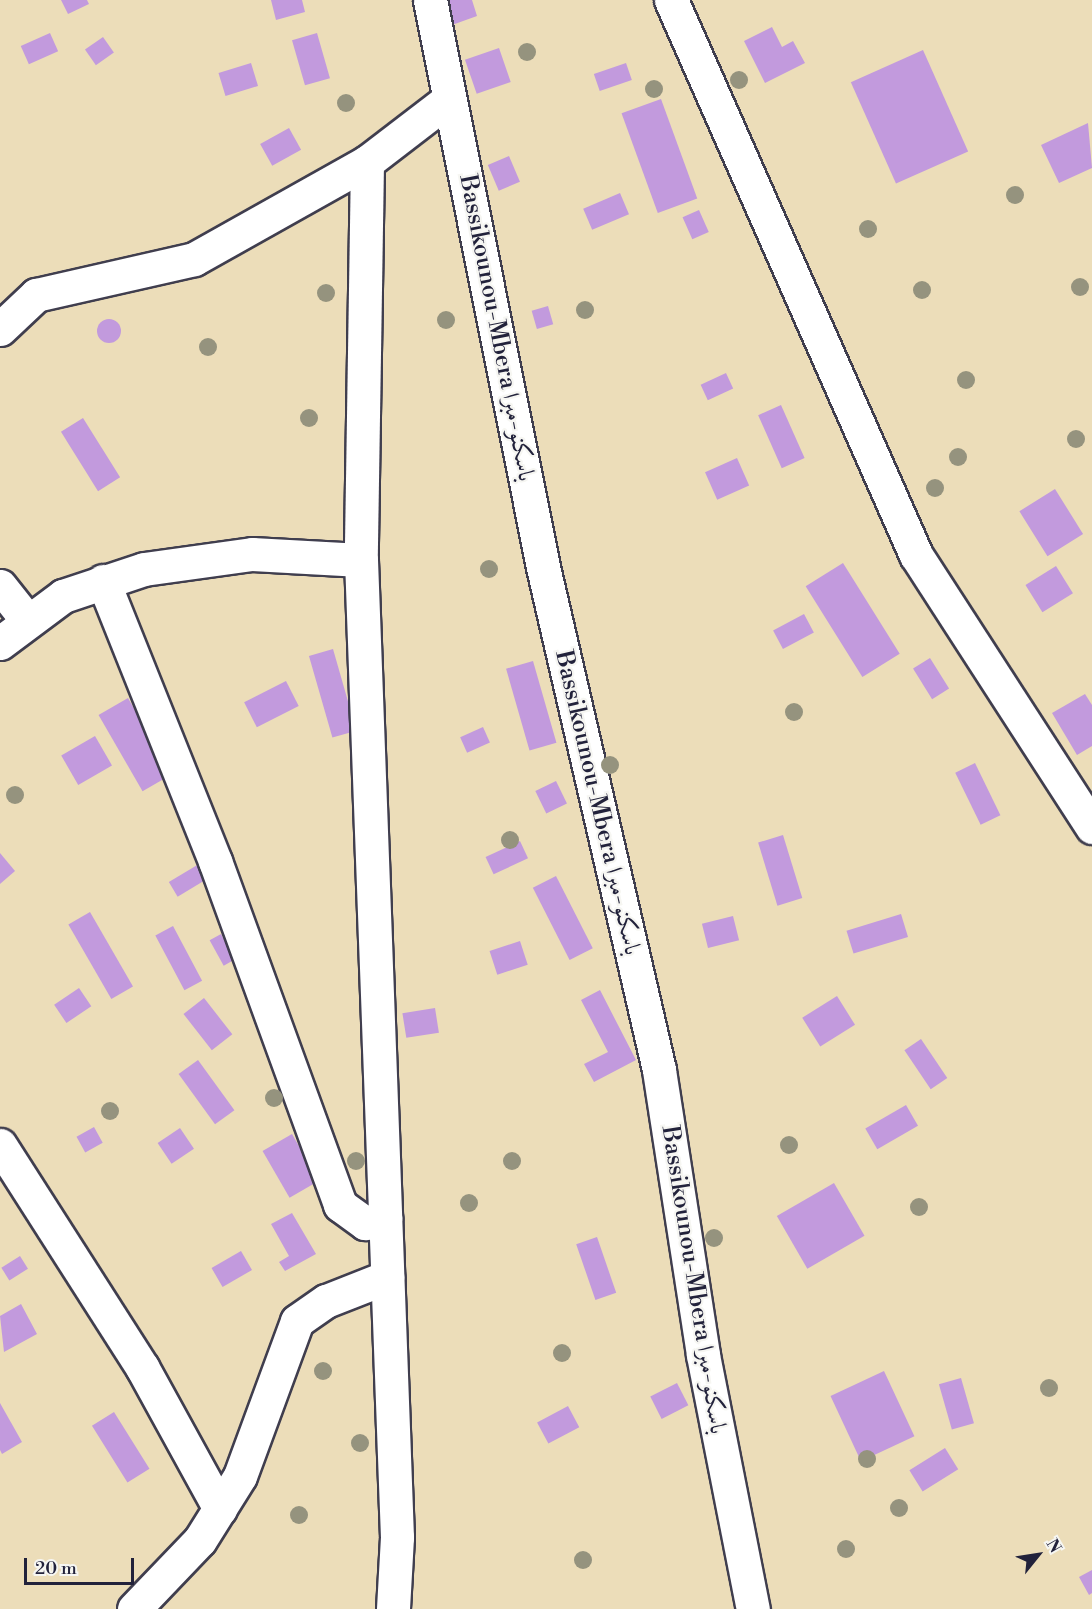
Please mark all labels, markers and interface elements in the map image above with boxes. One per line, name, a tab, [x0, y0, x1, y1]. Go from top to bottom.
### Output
street label: Bassikounou-Mbera باسكنو-مبرا	[452, 172, 540, 484]
street label: Bassikounou-Mbera باسكنو-مبرا	[548, 648, 646, 958]
street label: Bassikounou-Mbera باسكنو-مبرا	[654, 1124, 732, 1436]
north arrow	[1008, 1525, 1068, 1585]
text: N	[1042, 1536, 1065, 1556]
scale bar	[27, 1546, 136, 1584]
text: 20 m	[35, 1557, 77, 1580]

